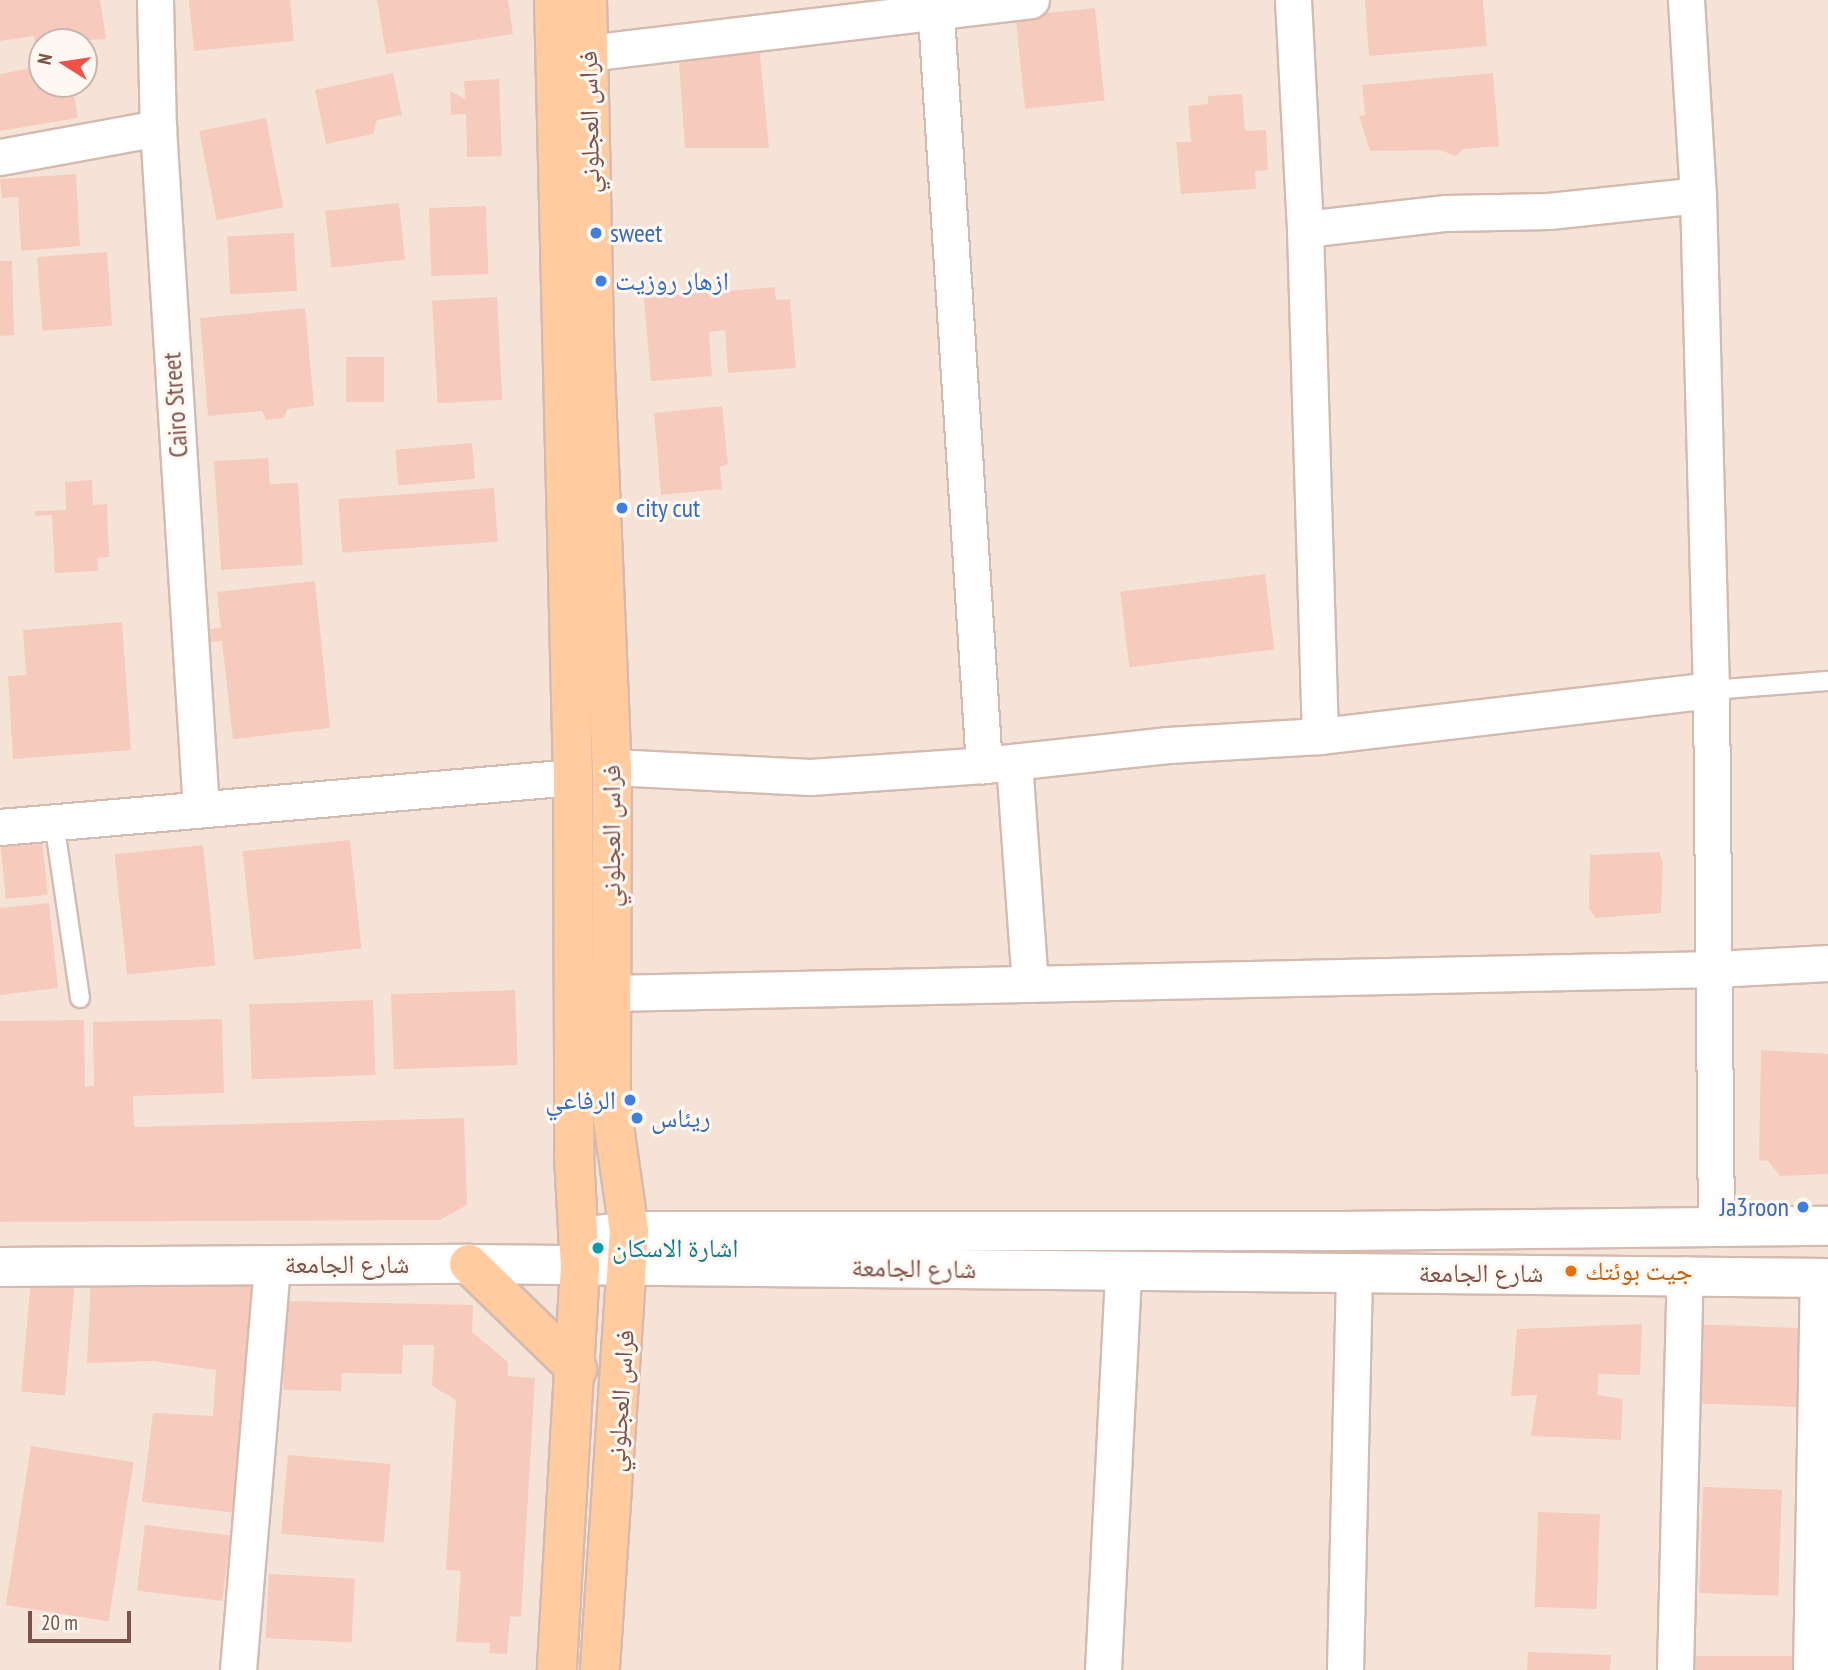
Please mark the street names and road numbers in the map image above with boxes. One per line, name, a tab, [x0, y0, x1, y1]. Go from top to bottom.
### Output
street label: فراس العجلوني	[572, 50, 606, 194]
street label: Cairo Street	[156, 351, 194, 459]
street label: فراس العجلوني	[595, 765, 627, 907]
street label: شارع الجامعة	[285, 1248, 409, 1280]
street label: شارع الجامعة	[851, 1251, 977, 1285]
street label: شارع الجامعة	[1419, 1257, 1543, 1289]
street label: فراس العجلوني	[599, 1329, 641, 1473]

